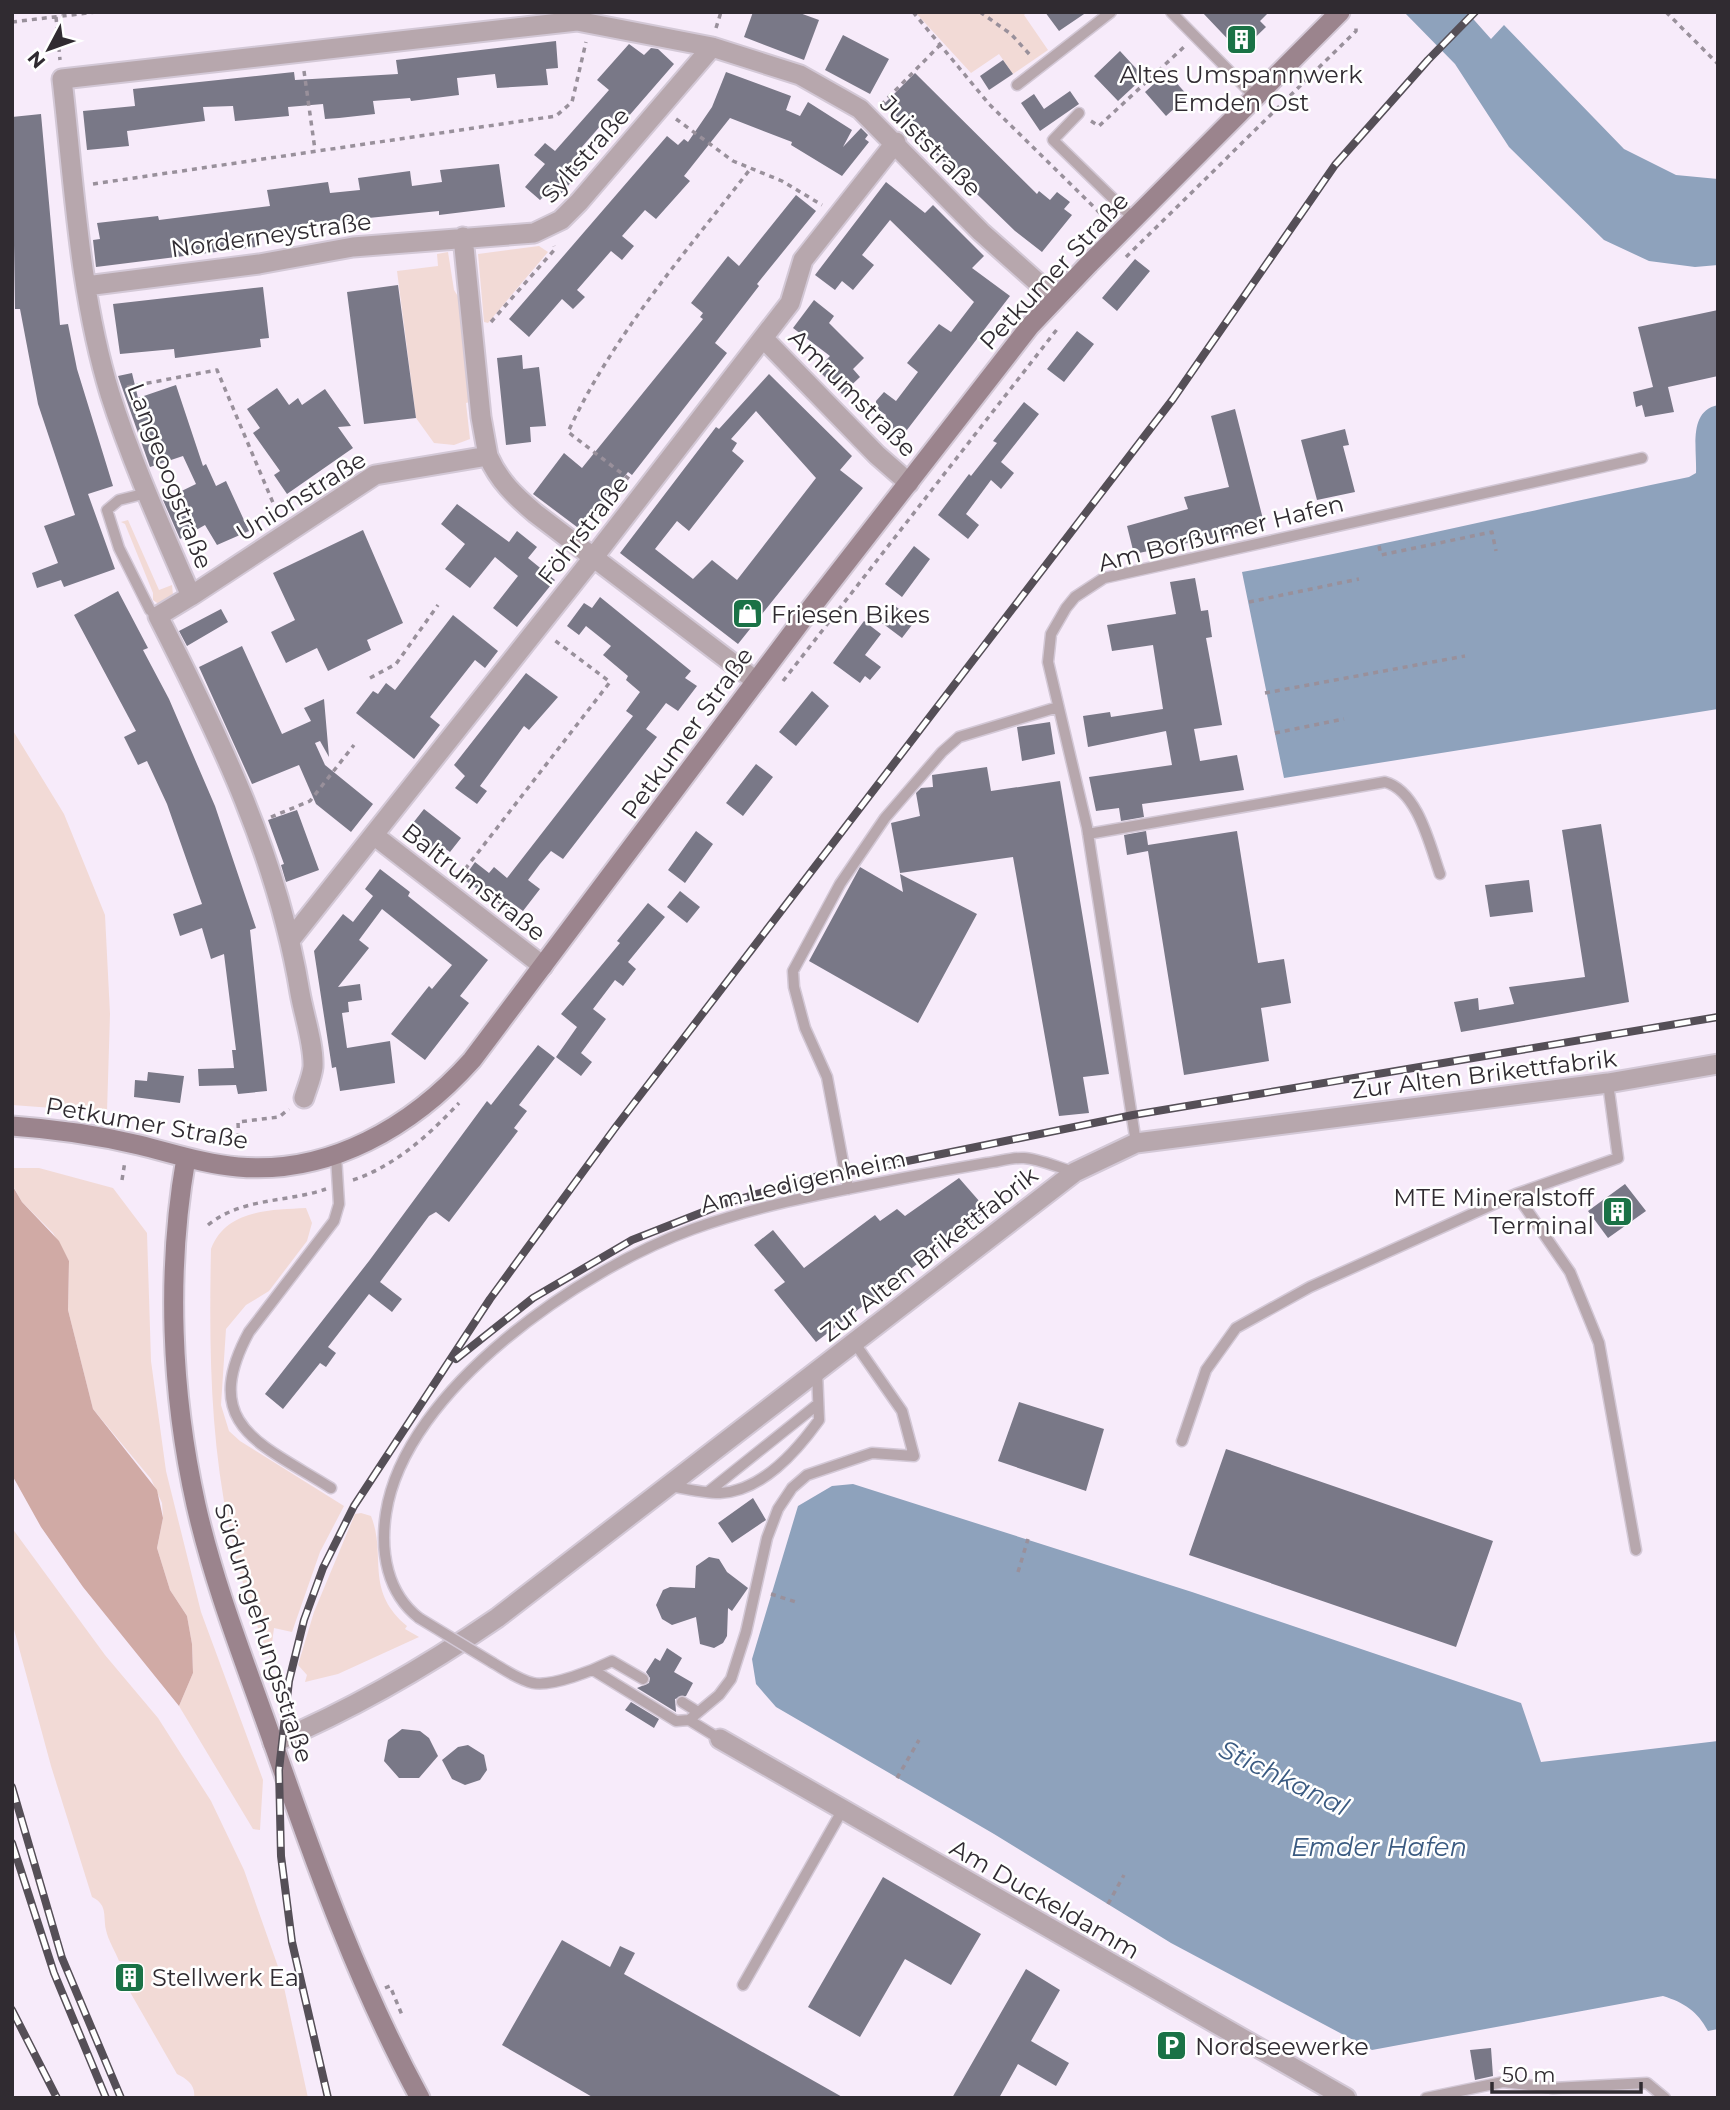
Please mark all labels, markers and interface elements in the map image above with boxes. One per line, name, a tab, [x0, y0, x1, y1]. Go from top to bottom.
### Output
north arrow	[14, 14, 84, 84]
building icon: Altes Umspannwerk Emden Ost	[1224, 23, 1258, 57]
text: N	[23, 46, 50, 73]
place label: Altes Umspannwerk Emden Ost	[1119, 60, 1363, 117]
street label: Juiststraße	[874, 89, 988, 203]
street label: Syltstraße	[535, 101, 635, 209]
street label: Petkumer Straße	[973, 186, 1135, 356]
street label: Norderneystraße	[169, 207, 373, 263]
street label: Amrumstraße	[783, 323, 923, 463]
street label: Langeoogstraße	[121, 379, 219, 573]
street label: Unionstraße	[231, 445, 371, 547]
street label: Föhrstraße	[531, 470, 635, 590]
street label: Am Borßumer Hafen	[1095, 488, 1347, 578]
shop icon: Friesen Bikes	[731, 597, 765, 631]
place label: Friesen Bikes	[771, 600, 930, 629]
street label: Petkumer Straße	[615, 642, 759, 824]
street label: Baltrumstraße	[396, 817, 552, 947]
street label: Zur Alten Brikettfabrik	[1350, 1043, 1619, 1105]
street label: Petkumer Straße	[43, 1091, 251, 1155]
street label: Am Ledigenheim	[697, 1143, 909, 1219]
street label: Zur Alten Brikettfabrik	[815, 1160, 1044, 1348]
place label: MTE Mineralstoff Terminal	[1393, 1183, 1595, 1240]
building icon: MTE Mineralstoff Terminal	[1600, 1194, 1634, 1228]
street label: Südumgehungsstraße	[208, 1500, 320, 1766]
water label: Stichkanal	[1214, 1733, 1354, 1823]
water label: Emder Hafen	[1291, 1831, 1467, 1863]
street label: Am Duckeldamm	[945, 1833, 1145, 1965]
building icon: Stellwerk Ea	[112, 1960, 146, 1994]
place label: Stellwerk Ea	[152, 1963, 299, 1992]
parking icon: Nordseewerke	[1155, 2029, 1189, 2063]
place label: Nordseewerke	[1195, 2032, 1369, 2061]
scale bar	[1492, 2050, 1641, 2094]
text: 50 m	[1502, 2062, 1556, 2087]

